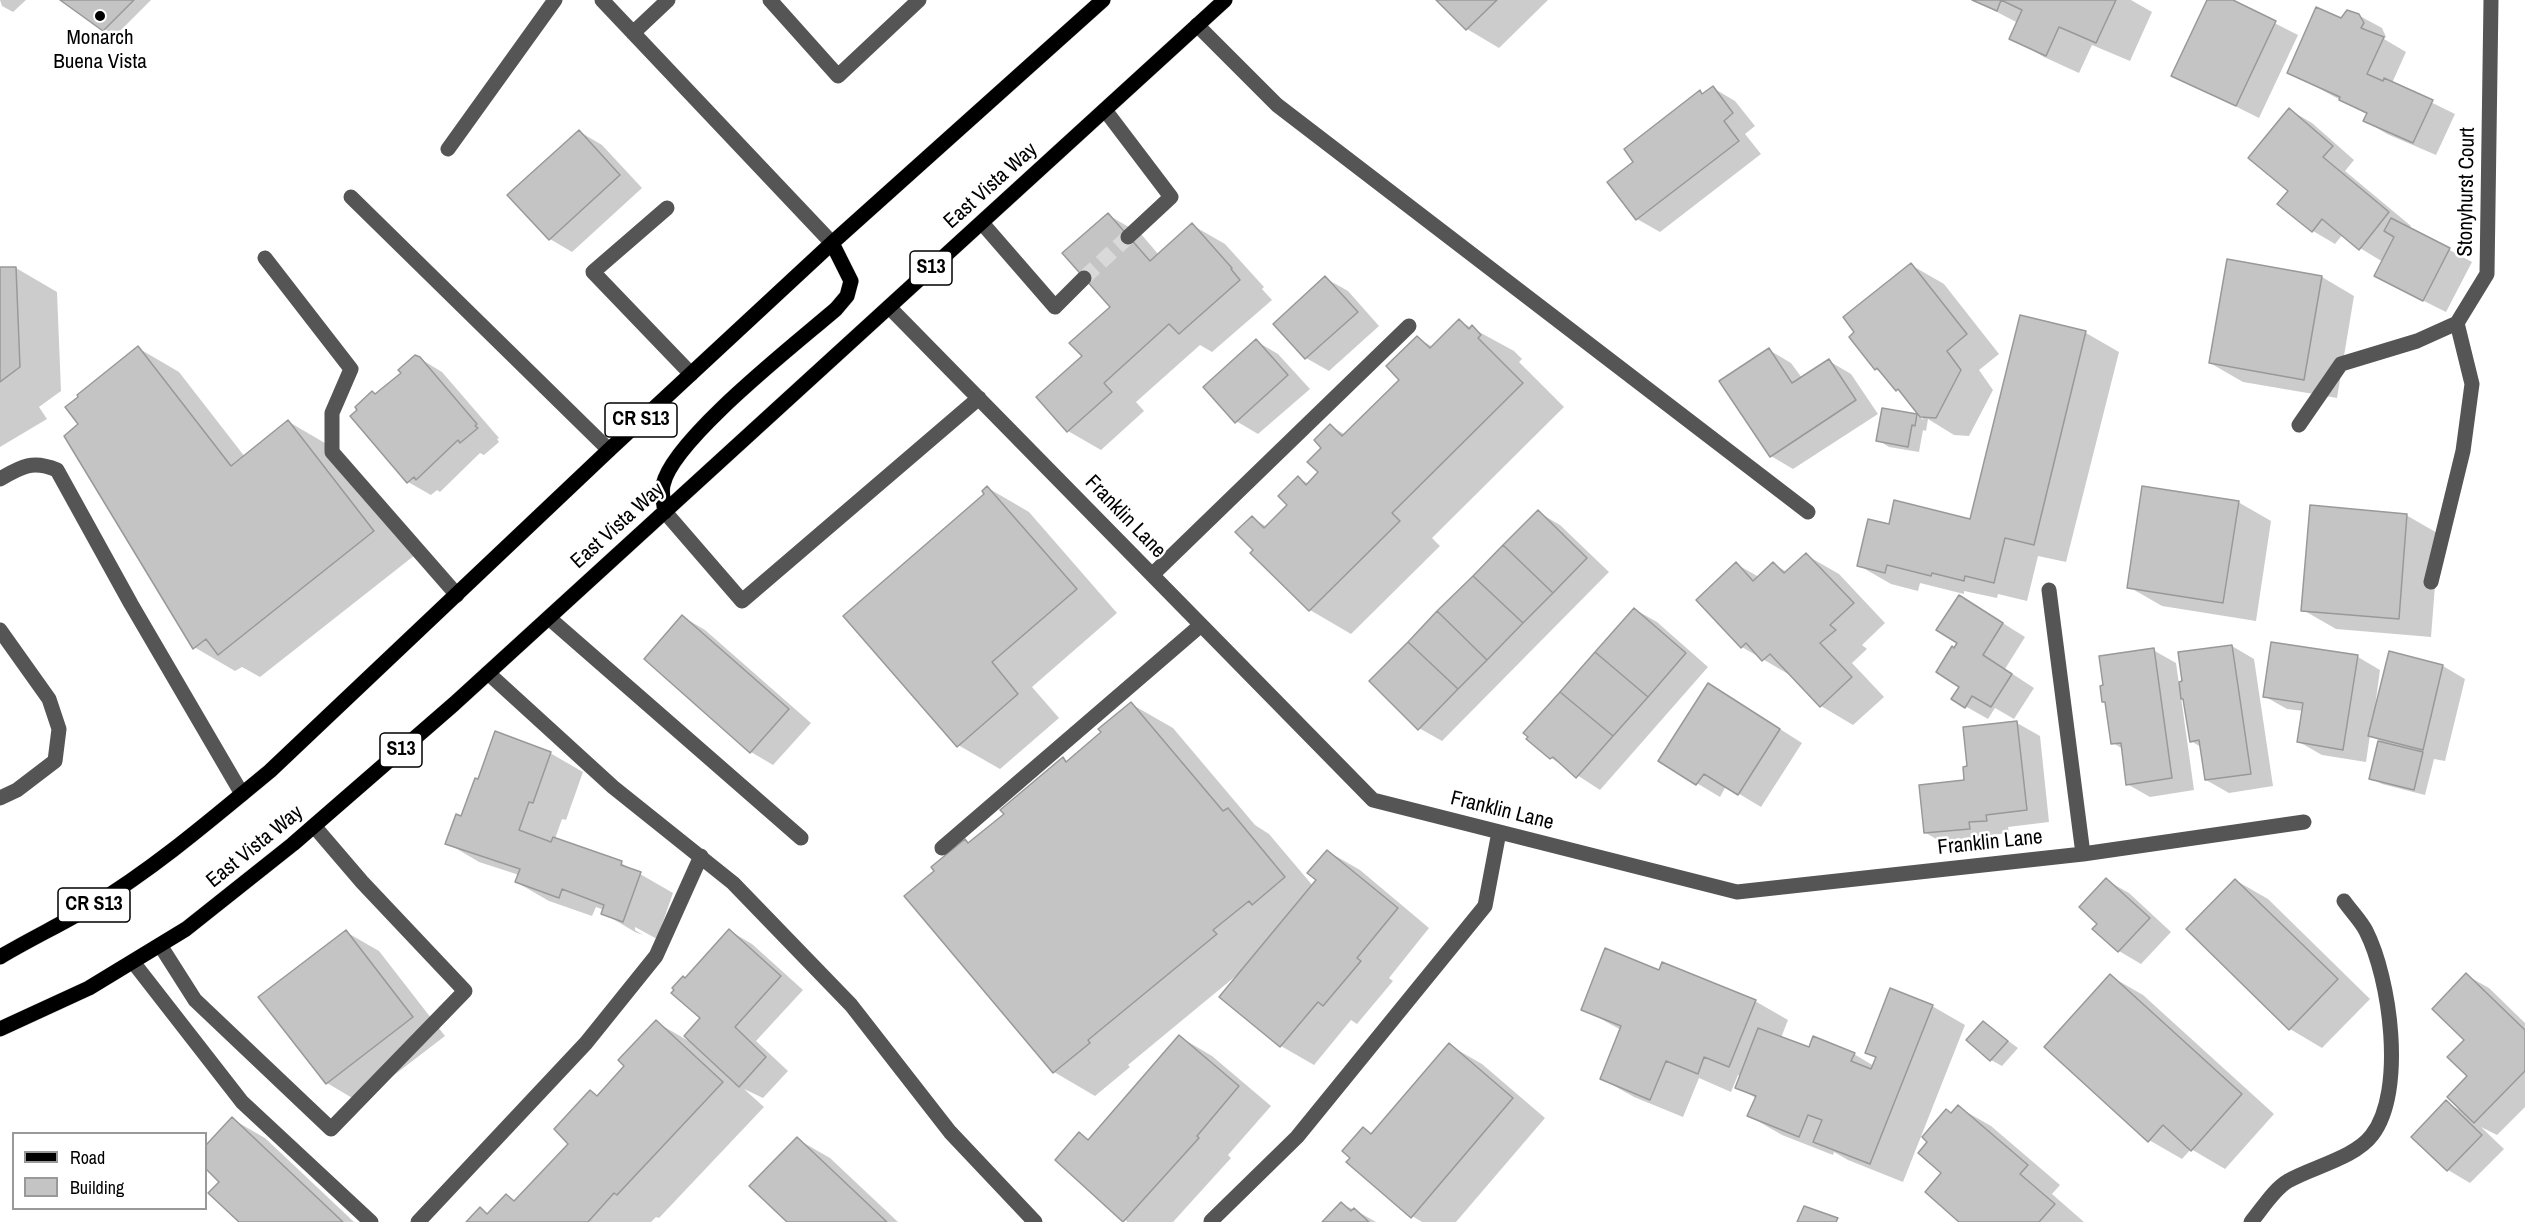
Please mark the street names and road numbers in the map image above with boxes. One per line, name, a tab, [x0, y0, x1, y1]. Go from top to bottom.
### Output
street label: Stonyhurst Court	[2453, 127, 2481, 257]
street label: East Vista Way	[939, 138, 1043, 234]
road number: S13	[910, 251, 952, 285]
road number: CR S13	[605, 403, 677, 437]
street label: Franklin Lane	[1079, 470, 1171, 564]
street label: East Vista Way	[566, 478, 670, 574]
road number: S13	[380, 733, 422, 767]
street label: Franklin Lane	[1448, 786, 1556, 836]
street label: East Vista Way	[202, 800, 308, 894]
street label: Franklin Lane	[1936, 825, 2044, 861]
road number: CR S13	[58, 888, 130, 922]

